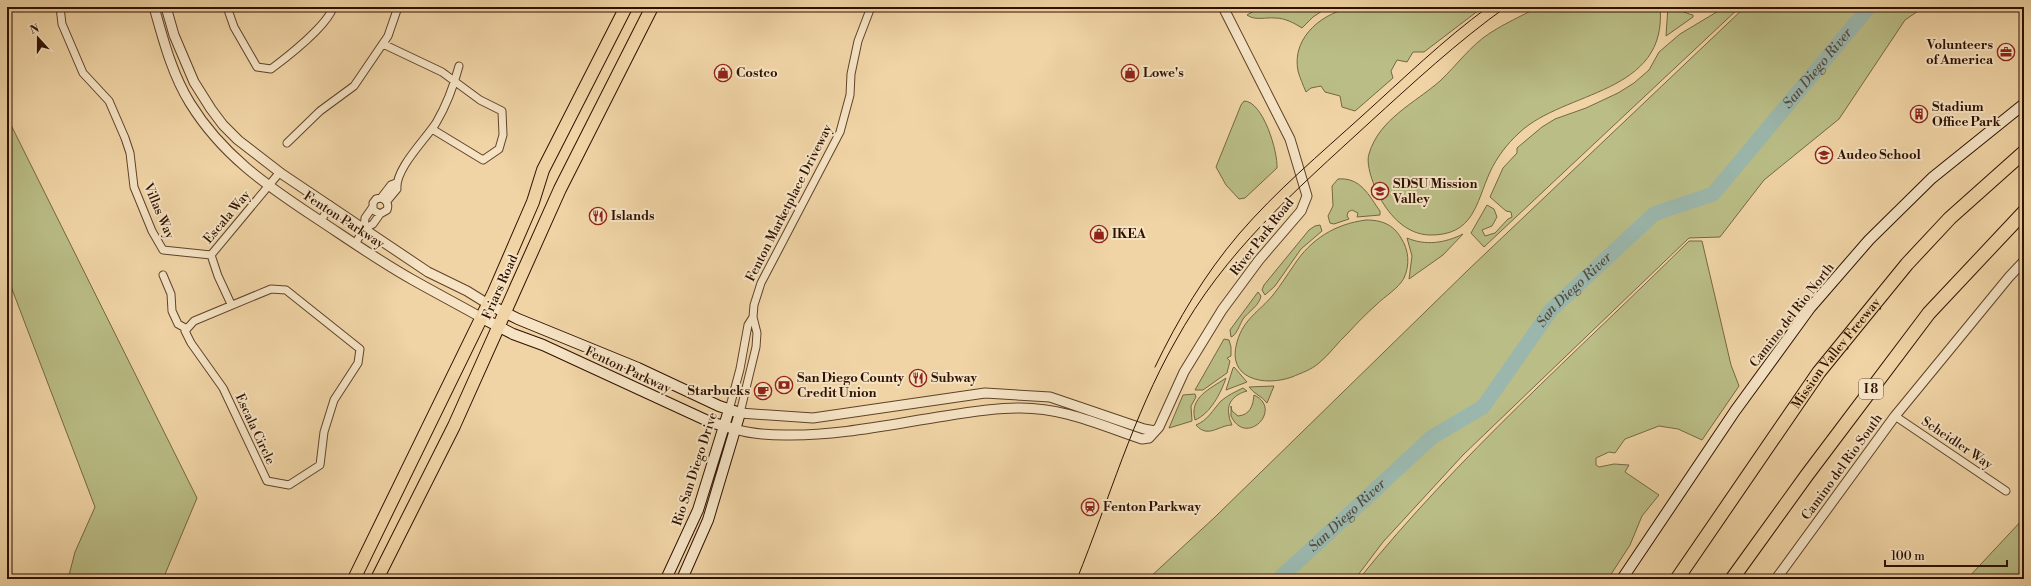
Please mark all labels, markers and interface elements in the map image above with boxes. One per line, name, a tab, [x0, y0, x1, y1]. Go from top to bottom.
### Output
north arrow	[18, 18, 58, 58]
text: N	[28, 21, 42, 38]
water label: San Diego River	[1779, 24, 1857, 112]
place label: Volunteers of America	[1926, 37, 1994, 68]
office icon: Volunteers of America	[1996, 42, 2016, 62]
shop icon: Costco	[713, 63, 733, 83]
shop icon: Lowe's	[1120, 63, 1140, 83]
place label: Costco	[736, 65, 778, 81]
place label: Lowe's	[1143, 65, 1184, 81]
place label: Stadium Office Park	[1932, 99, 2001, 130]
building icon: Stadium Office Park	[1909, 104, 1929, 124]
street label: Fenton Marketplace Driveway	[742, 121, 836, 284]
school or university icon: Audeo School	[1814, 145, 1834, 165]
place label: Audeo School	[1836, 147, 1922, 163]
place label: SDSU Mission Valley	[1392, 176, 1477, 207]
street label: Villas Way	[140, 180, 178, 242]
school or university icon: SDSU Mission Valley	[1370, 181, 1390, 201]
street label: Escala Way	[200, 187, 254, 247]
street label: Fenton Parkway	[301, 188, 388, 252]
street label: River Park Road	[1227, 194, 1298, 279]
restaurant icon: Islands	[588, 206, 608, 226]
place label: Islands	[611, 208, 655, 224]
shop icon: IKEA	[1089, 224, 1109, 244]
place label: IKEA	[1112, 226, 1147, 242]
water label: San Diego River	[1533, 248, 1617, 331]
street label: Friars Road	[479, 252, 522, 322]
street label: Camino del Rio North	[1746, 259, 1838, 370]
street label: Mission Valley Freeway	[1788, 294, 1884, 412]
street label: Fenton Parkway	[582, 343, 674, 397]
restaurant icon: Subway	[908, 368, 928, 388]
place label: San Diego County Credit Union	[797, 370, 905, 401]
place label: Subway	[931, 370, 978, 386]
bank icon: San Diego County Credit Union	[774, 375, 794, 395]
road number: I 8	[1859, 379, 1883, 399]
cafe icon: Starbucks	[753, 381, 773, 401]
place label: Starbucks	[687, 383, 750, 399]
street label: Escala Circle	[232, 391, 279, 467]
street label: Rio San Diego Drive	[669, 410, 721, 528]
street label: Camino del Rio South	[1798, 411, 1886, 523]
street label: Scheidler Way	[1918, 413, 1996, 473]
water label: San Diego River	[1305, 475, 1390, 556]
station icon: Fenton Parkway	[1080, 497, 1100, 517]
place label: Fenton Parkway	[1103, 499, 1201, 515]
scale bar	[1885, 542, 2007, 568]
text: 100 m	[1891, 549, 1925, 564]

